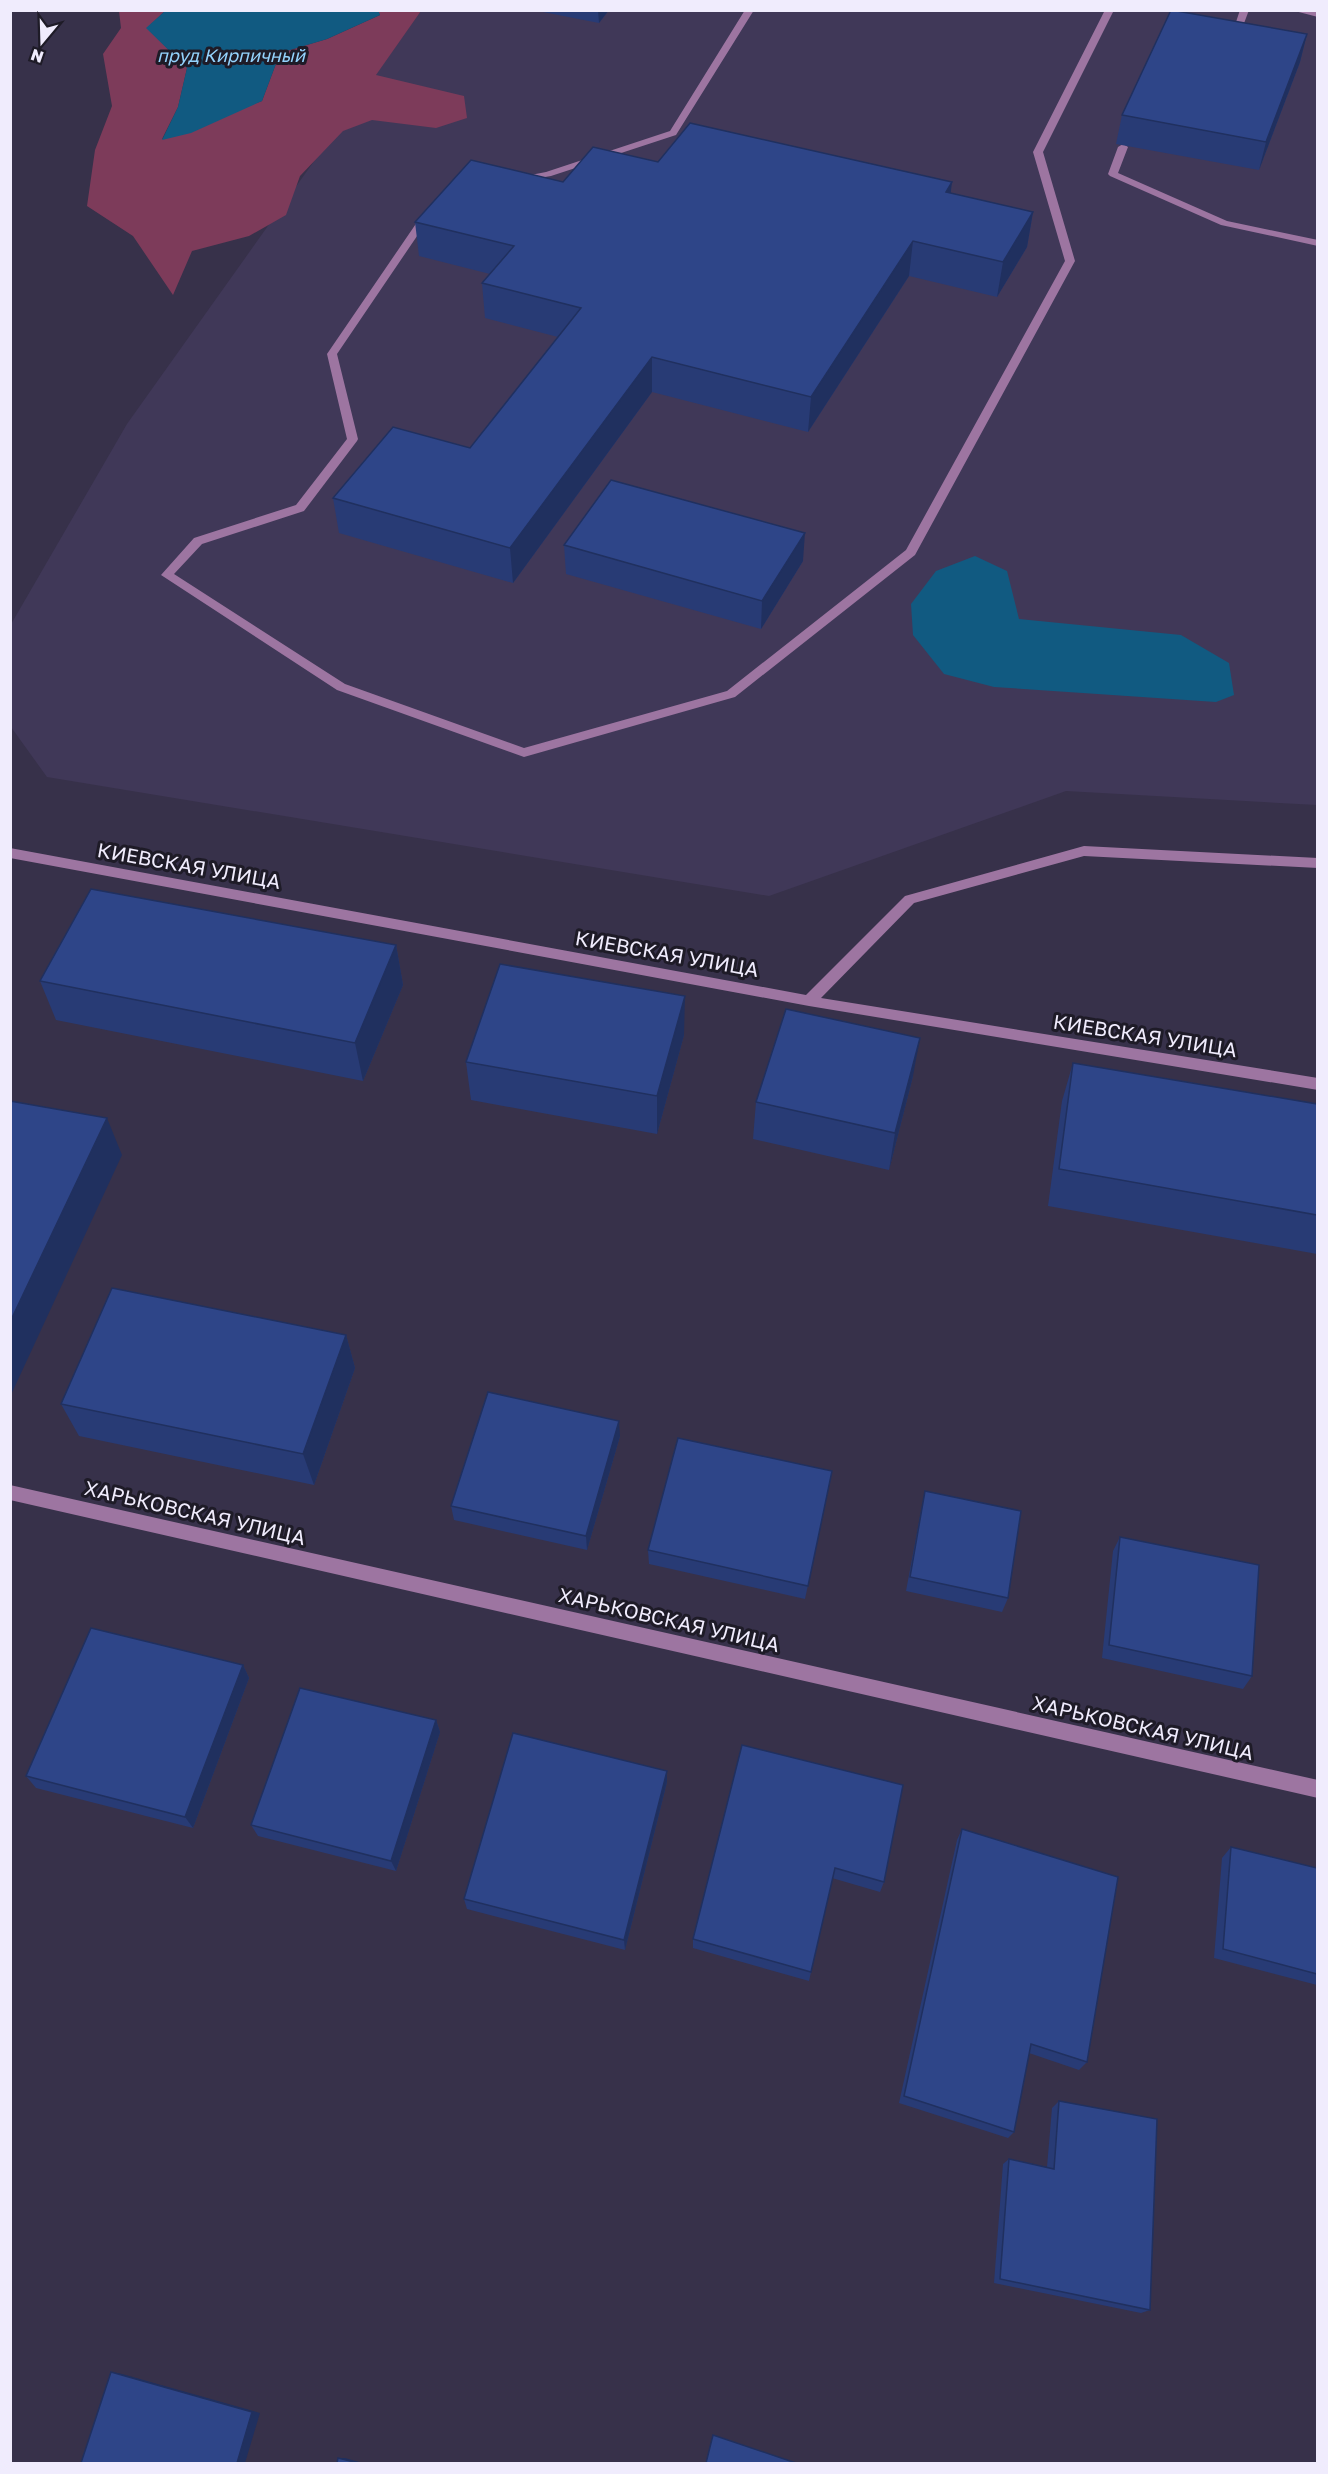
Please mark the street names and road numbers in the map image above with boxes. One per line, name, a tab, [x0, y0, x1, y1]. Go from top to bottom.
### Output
street label: КИЕВСКАЯ УЛИЦА	[96, 837, 283, 893]
street label: КИЕВСКАЯ УЛИЦА	[574, 925, 761, 981]
street label: КИЕВСКАЯ УЛИЦА	[1052, 1009, 1239, 1061]
street label: ХАРЬКОВСКАЯ УЛИЦА	[82, 1475, 308, 1549]
street label: ХАРЬКОВСКАЯ УЛИЦА	[556, 1582, 782, 1656]
street label: ХАРЬКОВСКАЯ УЛИЦА	[1030, 1690, 1256, 1764]

